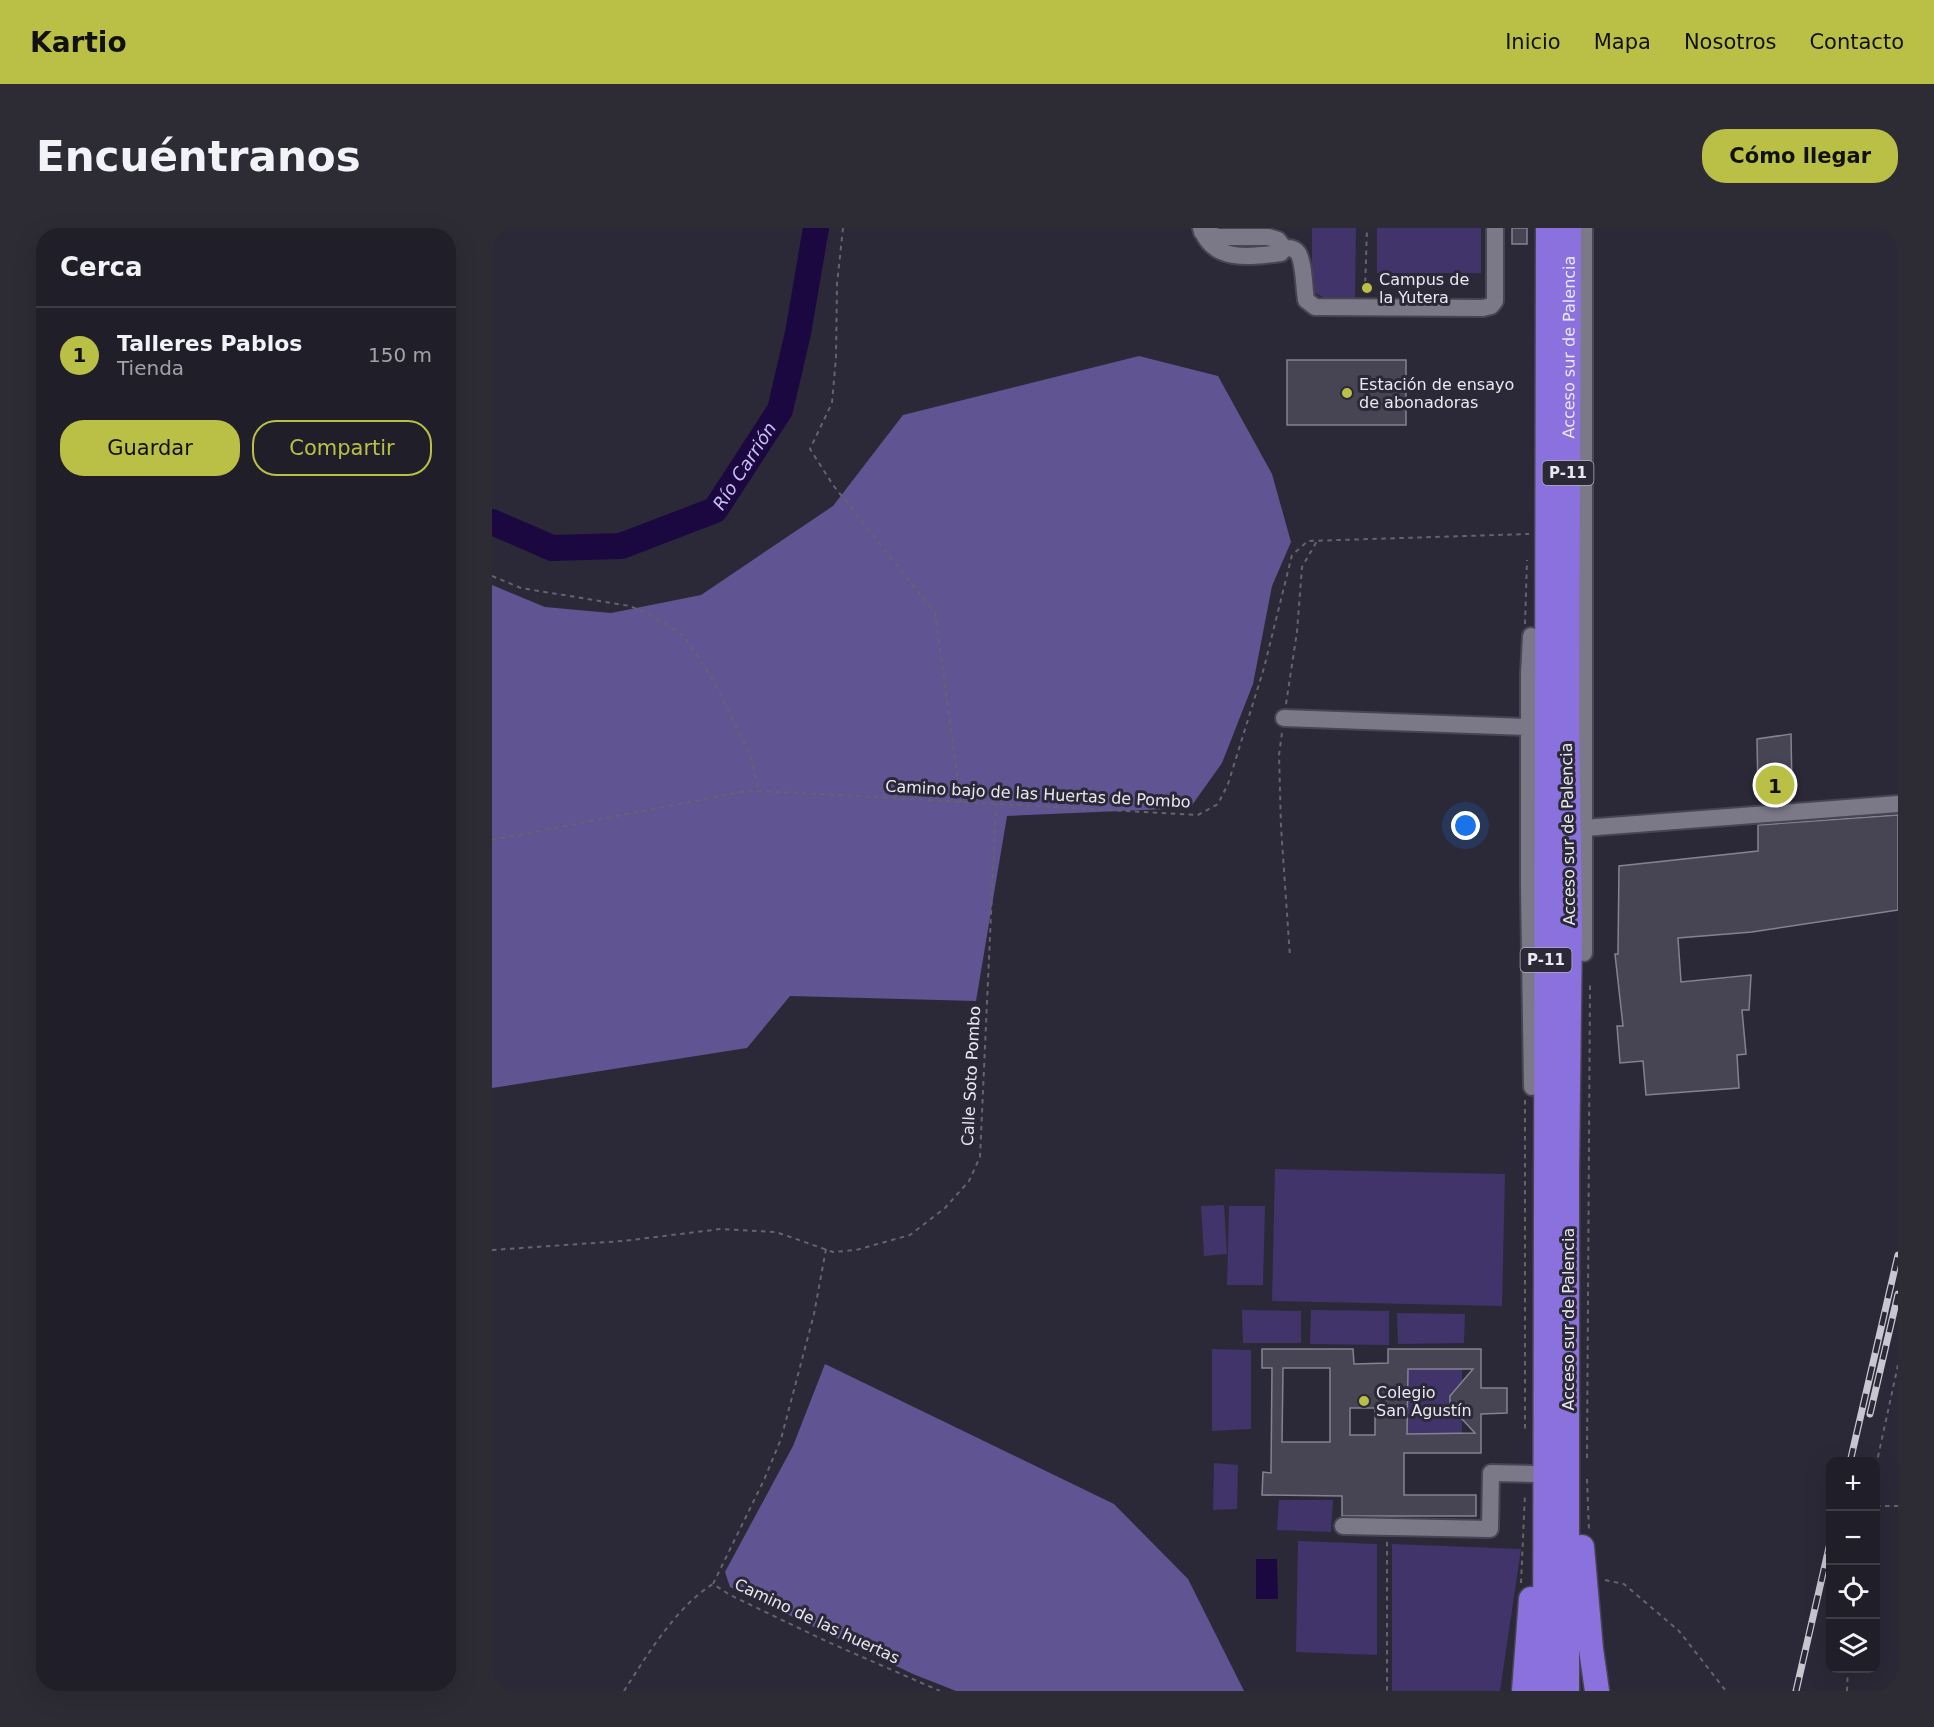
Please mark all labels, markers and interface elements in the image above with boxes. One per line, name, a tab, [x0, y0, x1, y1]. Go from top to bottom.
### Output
text: Kartio	[30, 26, 127, 59]
text: Inicio	[1505, 30, 1561, 54]
text: Mapa	[1594, 30, 1651, 54]
text: Nosotros	[1684, 30, 1776, 54]
text: Contacto	[1809, 30, 1904, 54]
button: Cómo llegar	[1702, 129, 1898, 183]
text: Encuéntranos	[36, 132, 361, 181]
text: Cerca	[60, 252, 143, 282]
street label: Acceso sur de Palencia	[1559, 256, 1578, 439]
place label: Campus de la Yutera	[1379, 270, 1469, 307]
marker: Campus de la Yutera	[1360, 281, 1374, 295]
text: Talleres Pablos	[117, 331, 302, 356]
text: 1	[73, 343, 86, 367]
text: 150 m	[368, 343, 432, 367]
text: Tienda	[117, 356, 184, 380]
place label: Estación de ensayo de abonadoras	[1359, 375, 1514, 412]
marker: Estación de ensayo de abonadoras	[1340, 386, 1354, 400]
water label: Río Carrión	[708, 418, 780, 513]
button: Guardar	[60, 420, 240, 476]
button: Compartir	[252, 420, 432, 476]
road number: P-11	[1542, 461, 1594, 485]
street label: Acceso sur de Palencia	[1557, 742, 1579, 926]
pin: 1	[1756, 762, 1794, 808]
street label: Camino bajo de las Huertas de Pombo	[885, 777, 1191, 811]
your location	[1451, 811, 1480, 840]
road number: P-11	[1520, 948, 1572, 972]
street label: Calle Soto Pombo	[958, 1005, 984, 1147]
street label: Acceso sur de Palencia	[1559, 1228, 1578, 1410]
place label: Colegio San Agustín	[1376, 1383, 1472, 1420]
marker: Colegio San Agustín	[1357, 1394, 1371, 1408]
map controls	[1826, 1457, 1880, 1673]
button: +	[1826, 1457, 1880, 1511]
button: −	[1826, 1511, 1880, 1565]
button: locate	[1826, 1565, 1880, 1619]
street label: Camino de las huertas	[731, 1574, 903, 1668]
button: layers	[1826, 1619, 1880, 1673]

